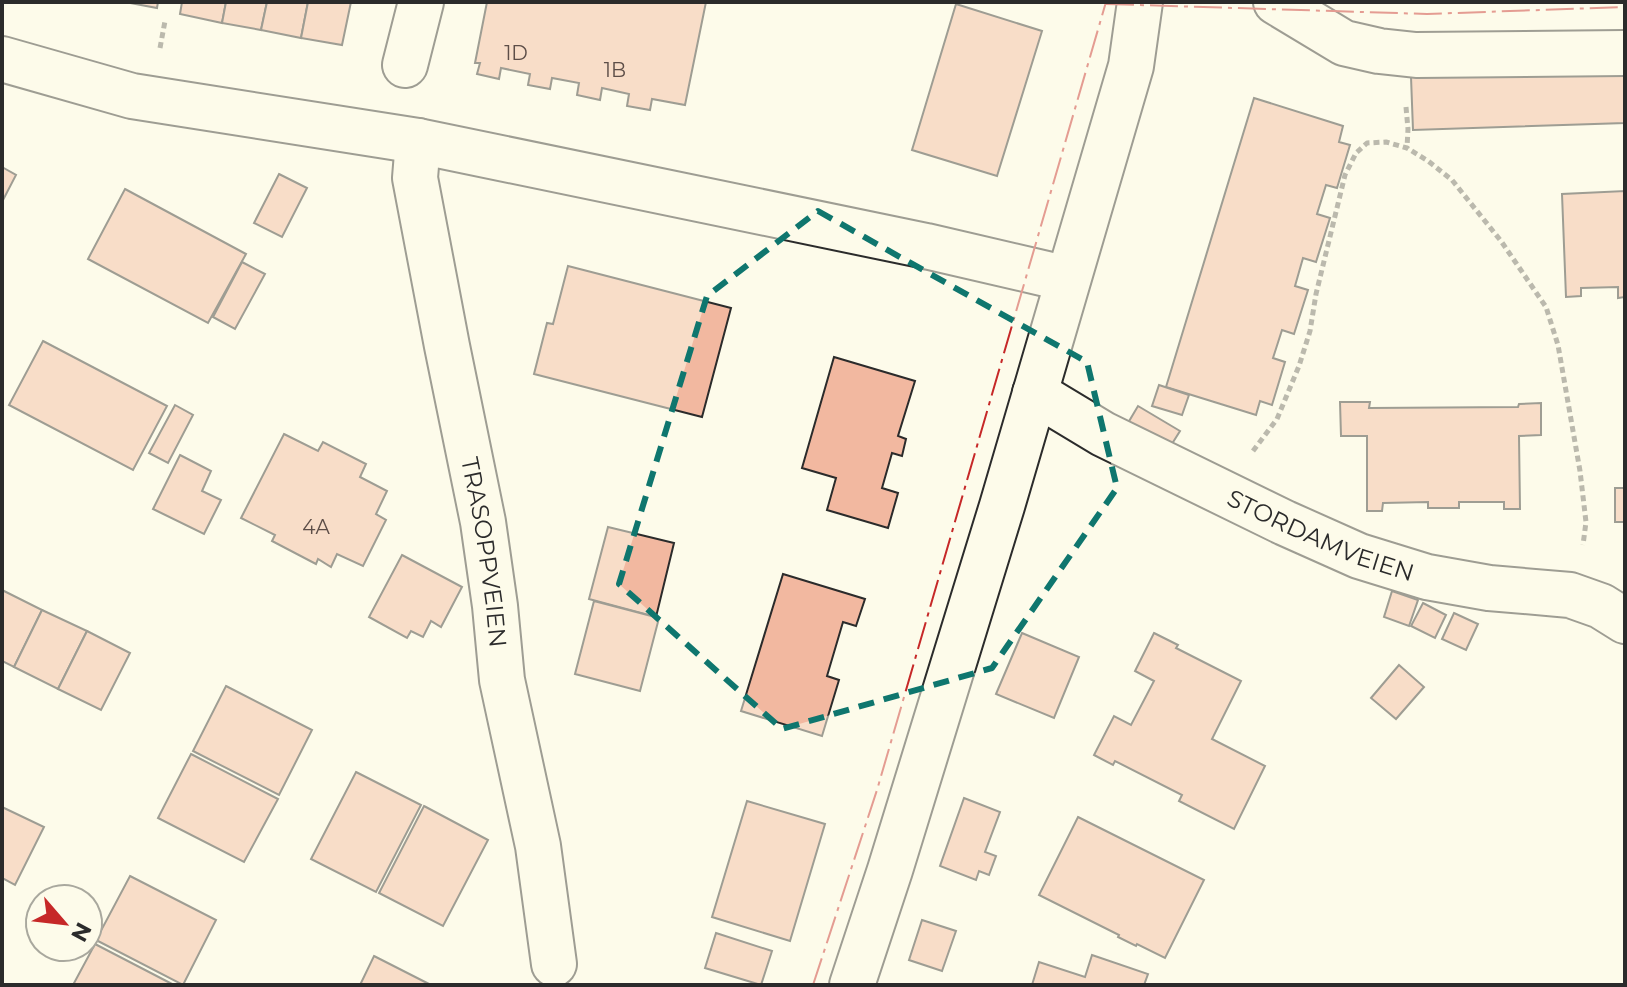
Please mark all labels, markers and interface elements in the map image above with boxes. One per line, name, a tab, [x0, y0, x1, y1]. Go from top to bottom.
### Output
house number: 1D	[504, 41, 528, 65]
house number: 1B	[604, 58, 626, 82]
street label: TRASOPPVEIEN	[456, 454, 513, 649]
street label: STORDAMVEIEN	[1223, 483, 1418, 587]
house number: 4A	[302, 515, 330, 539]
north arrow	[24, 883, 104, 963]
text: N	[65, 918, 97, 946]

